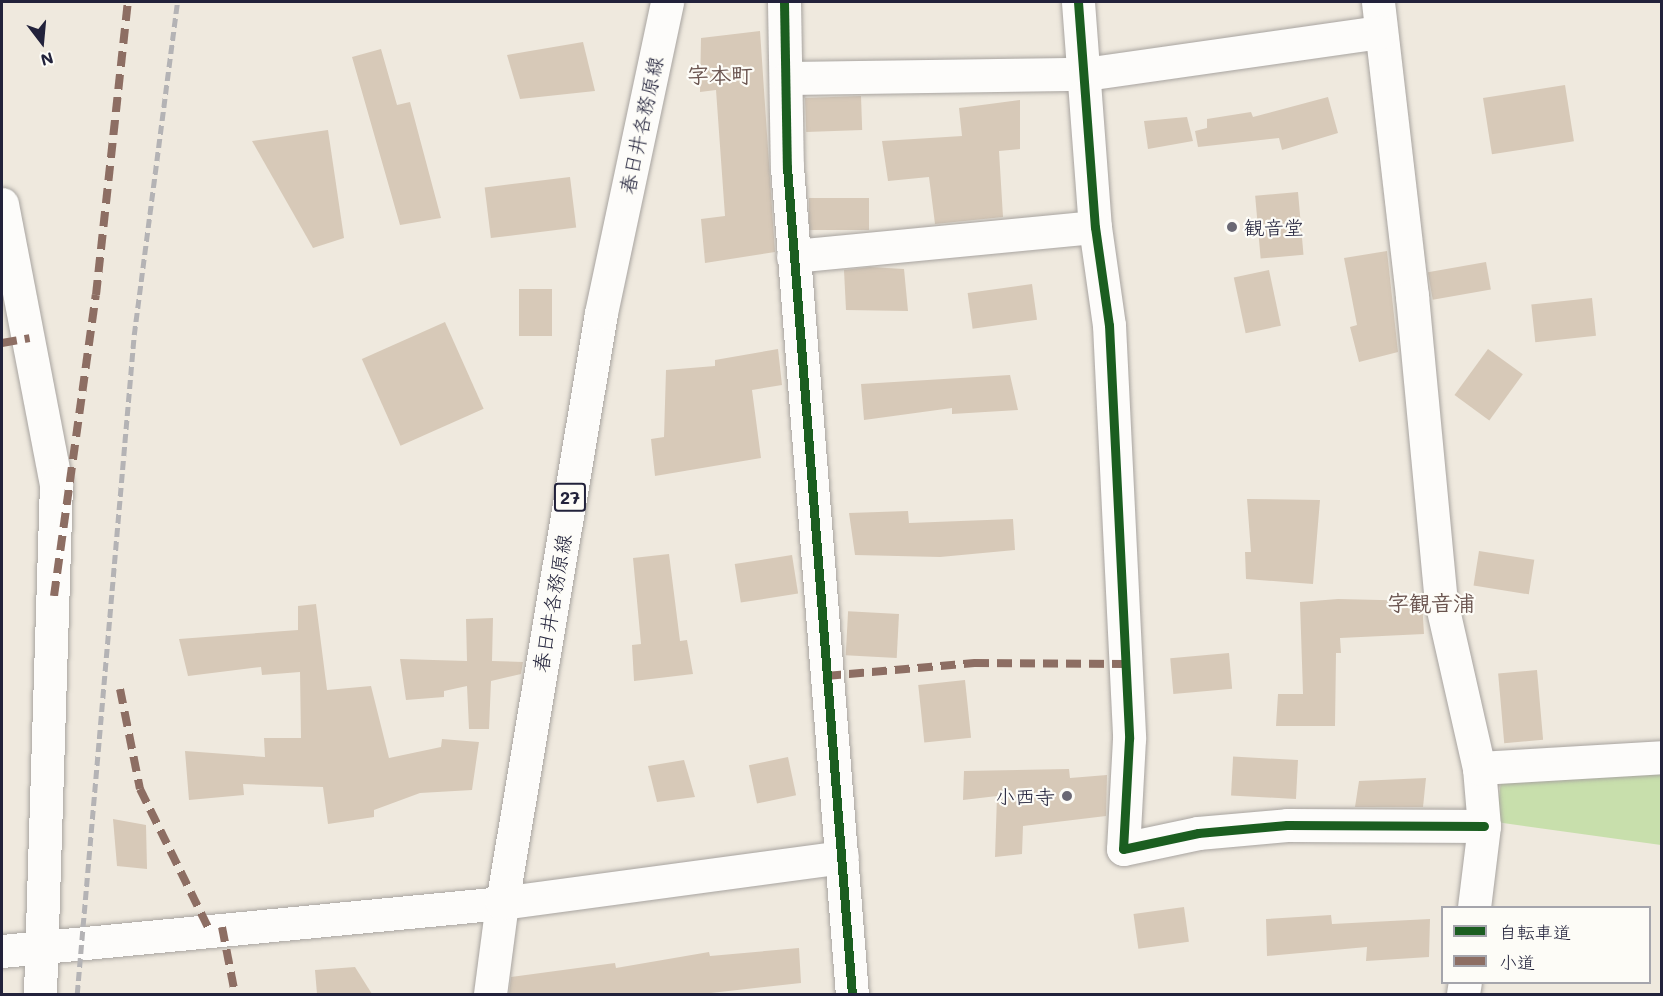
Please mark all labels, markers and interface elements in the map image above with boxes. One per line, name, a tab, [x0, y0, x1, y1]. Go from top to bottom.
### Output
north arrow	[12, 12, 72, 72]
text: N	[38, 48, 56, 72]
street label: 春日井各務原線	[615, 54, 667, 196]
district label: 字本町	[687, 62, 753, 88]
place label: 観音堂	[1244, 215, 1304, 239]
marker: 観音堂	[1225, 220, 1239, 234]
road number: 27	[554, 482, 586, 512]
street label: 春日井各務原線	[528, 532, 576, 674]
district label: 字観音浦	[1387, 590, 1475, 616]
place label: 小西寺	[995, 784, 1055, 808]
marker: 小西寺	[1060, 789, 1074, 803]
legend	[1441, 906, 1651, 984]
text: 自転車道	[1499, 920, 1571, 944]
text: 小道	[1499, 950, 1535, 974]

